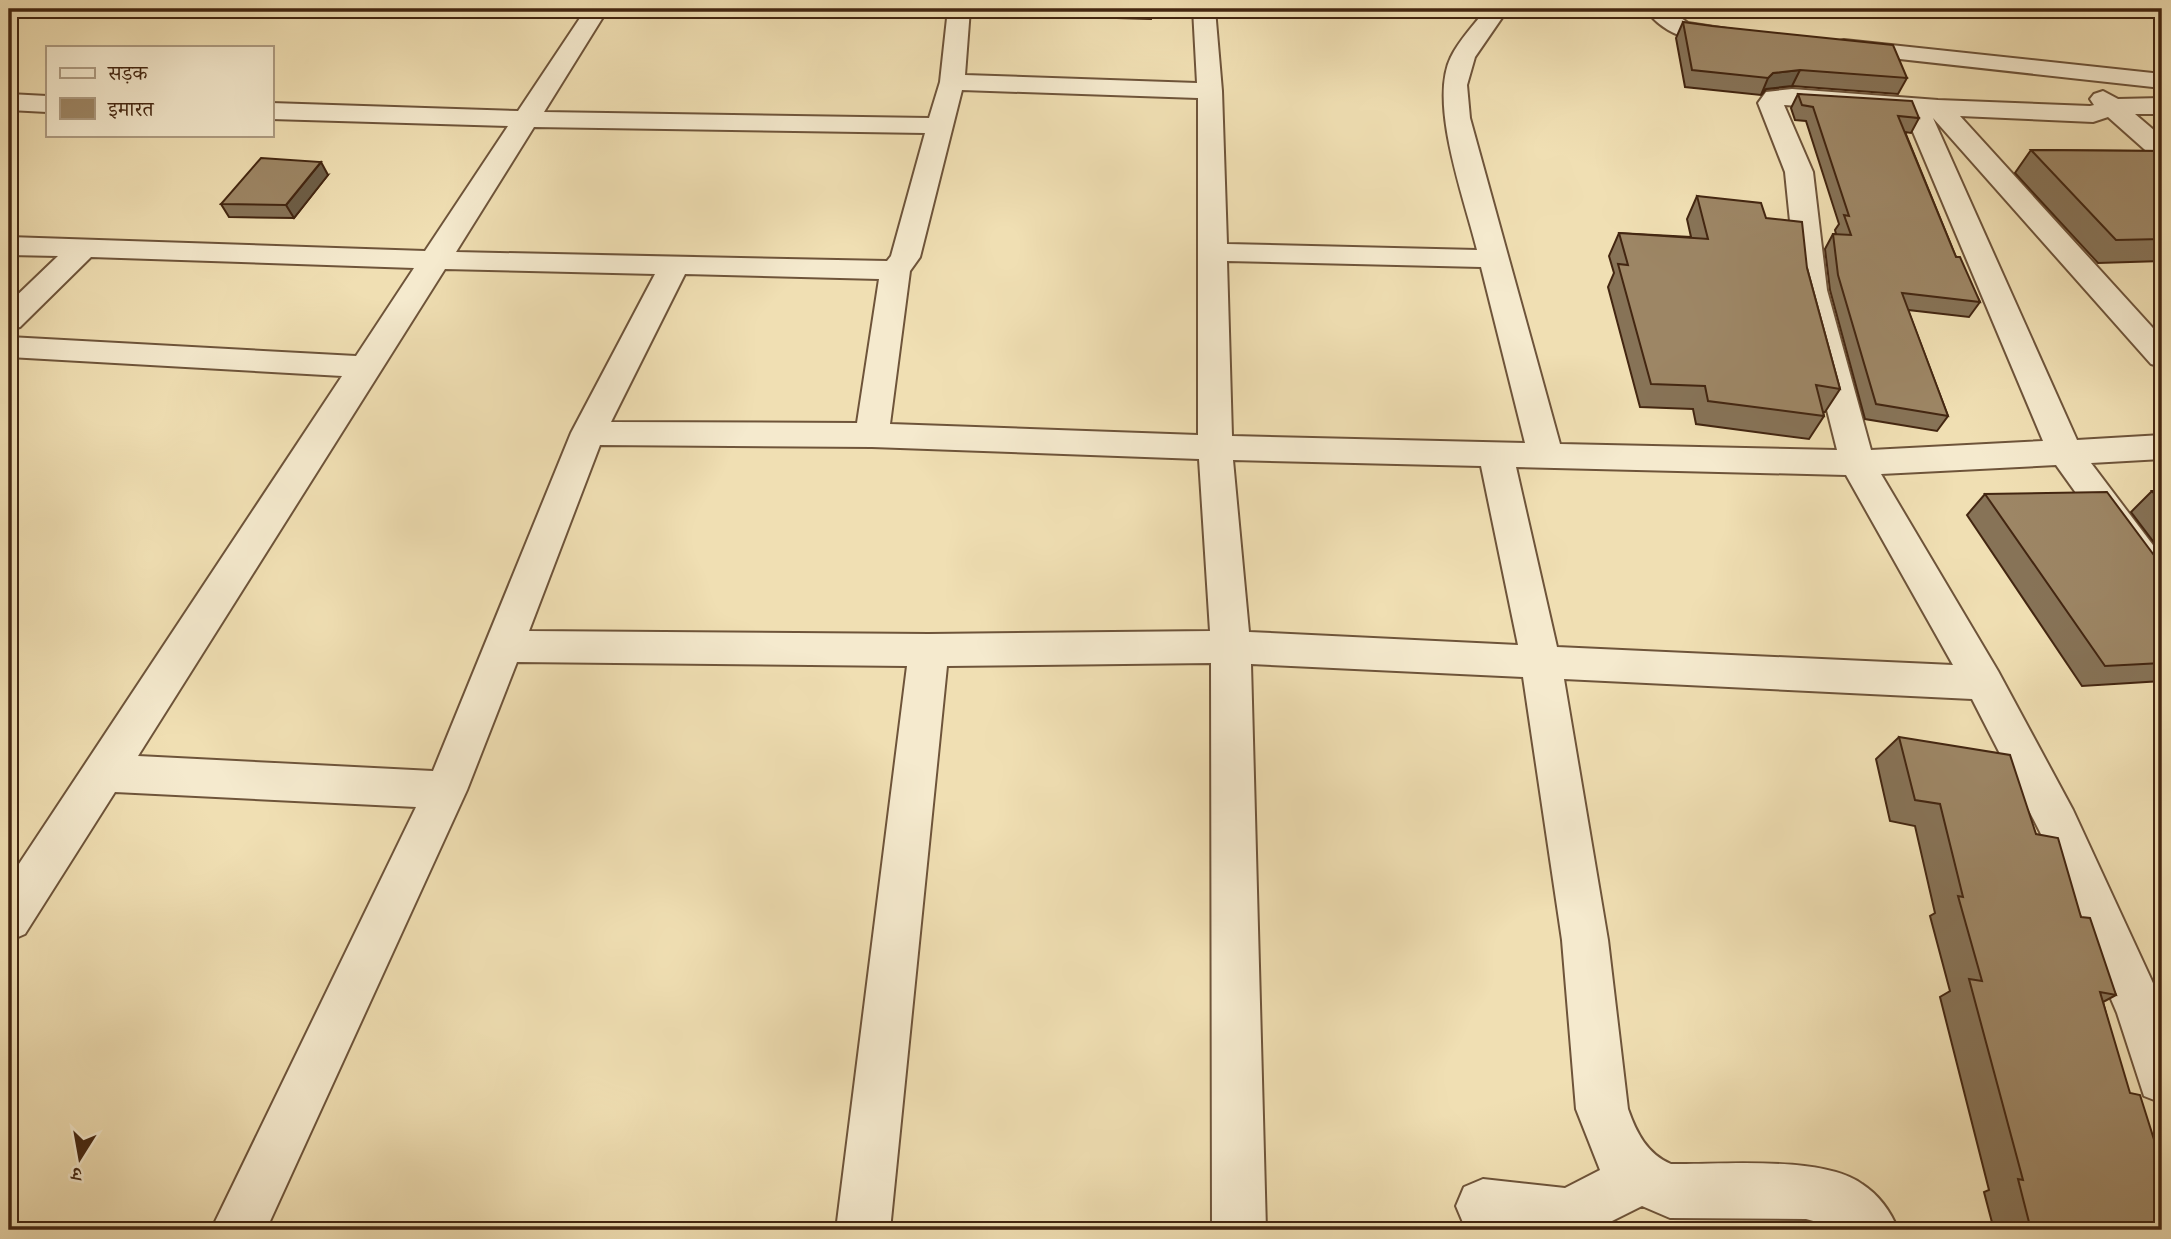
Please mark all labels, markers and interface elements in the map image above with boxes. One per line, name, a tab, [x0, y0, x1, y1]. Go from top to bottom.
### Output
legend	[46, 46, 273, 136]
text: सड़क	[107, 61, 148, 87]
text: इमारत	[107, 97, 155, 123]
north arrow	[46, 1124, 116, 1194]
text: उ	[69, 1161, 86, 1187]

